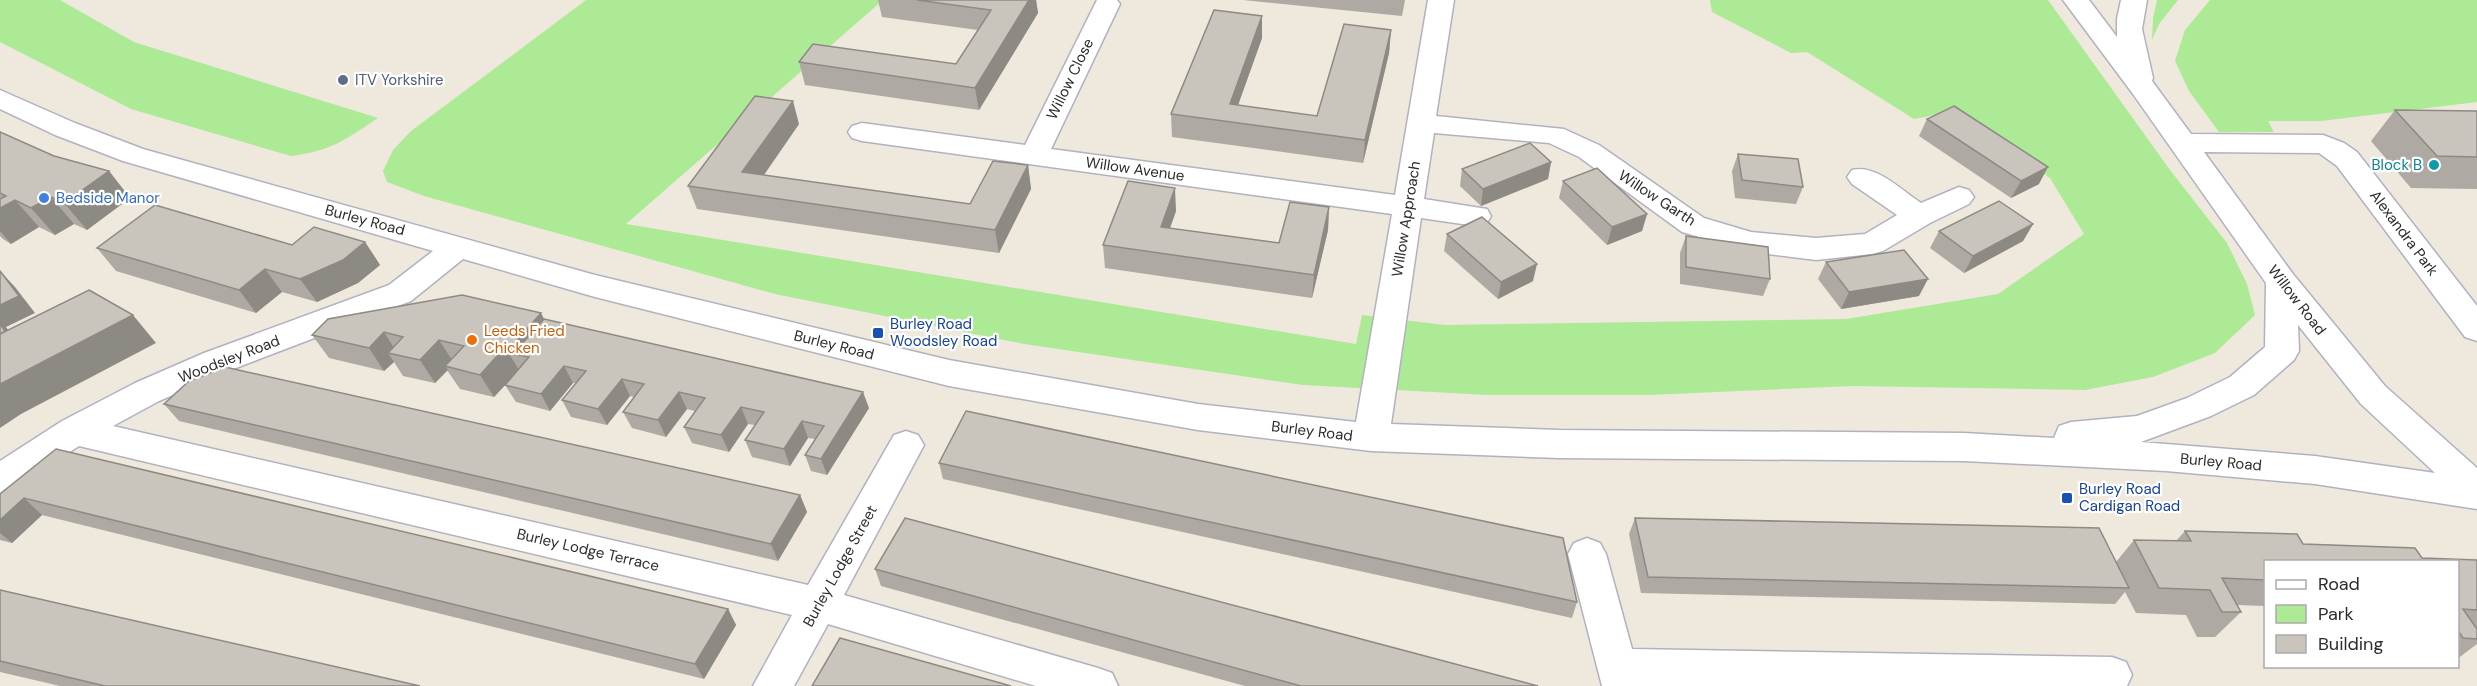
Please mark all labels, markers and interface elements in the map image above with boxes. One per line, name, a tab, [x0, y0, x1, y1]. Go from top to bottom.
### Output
street label: Willow Close	[1042, 35, 1098, 123]
place label: ITV Yorkshire	[355, 70, 443, 90]
marker: ITV Yorkshire	[336, 73, 350, 87]
street label: Willow Avenue	[1084, 152, 1186, 186]
place label: Block B	[2372, 155, 2422, 175]
marker: Block B	[2427, 158, 2441, 172]
street label: Willow Approach	[1387, 160, 1425, 278]
street label: Willow Garth	[1614, 166, 1700, 230]
street label: Alexandra Park	[2365, 186, 2443, 280]
place label: Bedside Manor	[56, 188, 160, 208]
marker: Bedside Manor	[37, 191, 51, 205]
street label: Burley Road	[323, 200, 407, 240]
street label: Willow Road	[2263, 261, 2331, 339]
place label: Burley Road Woodsley Road	[890, 314, 997, 351]
place label: Leeds Fried Chicken	[484, 321, 565, 358]
street label: Burley Road	[792, 325, 876, 365]
marker: Burley Road Woodsley Road	[871, 326, 885, 340]
street label: Woodsley Road	[175, 330, 283, 388]
marker: Leeds Fried Chicken	[465, 333, 479, 347]
street label: Burley Road	[1270, 416, 1354, 446]
street label: Burley Road	[2179, 448, 2263, 476]
place label: Burley Road Cardigan Road	[2079, 479, 2180, 516]
marker: Burley Road Cardigan Road	[2060, 491, 2074, 505]
street label: Burley Lodge Street	[798, 502, 882, 630]
street label: Burley Lodge Terrace	[515, 524, 661, 576]
legend	[2264, 560, 2459, 668]
text: Road	[2318, 572, 2360, 596]
text: Park	[2318, 602, 2354, 626]
text: Building	[2318, 632, 2383, 656]

